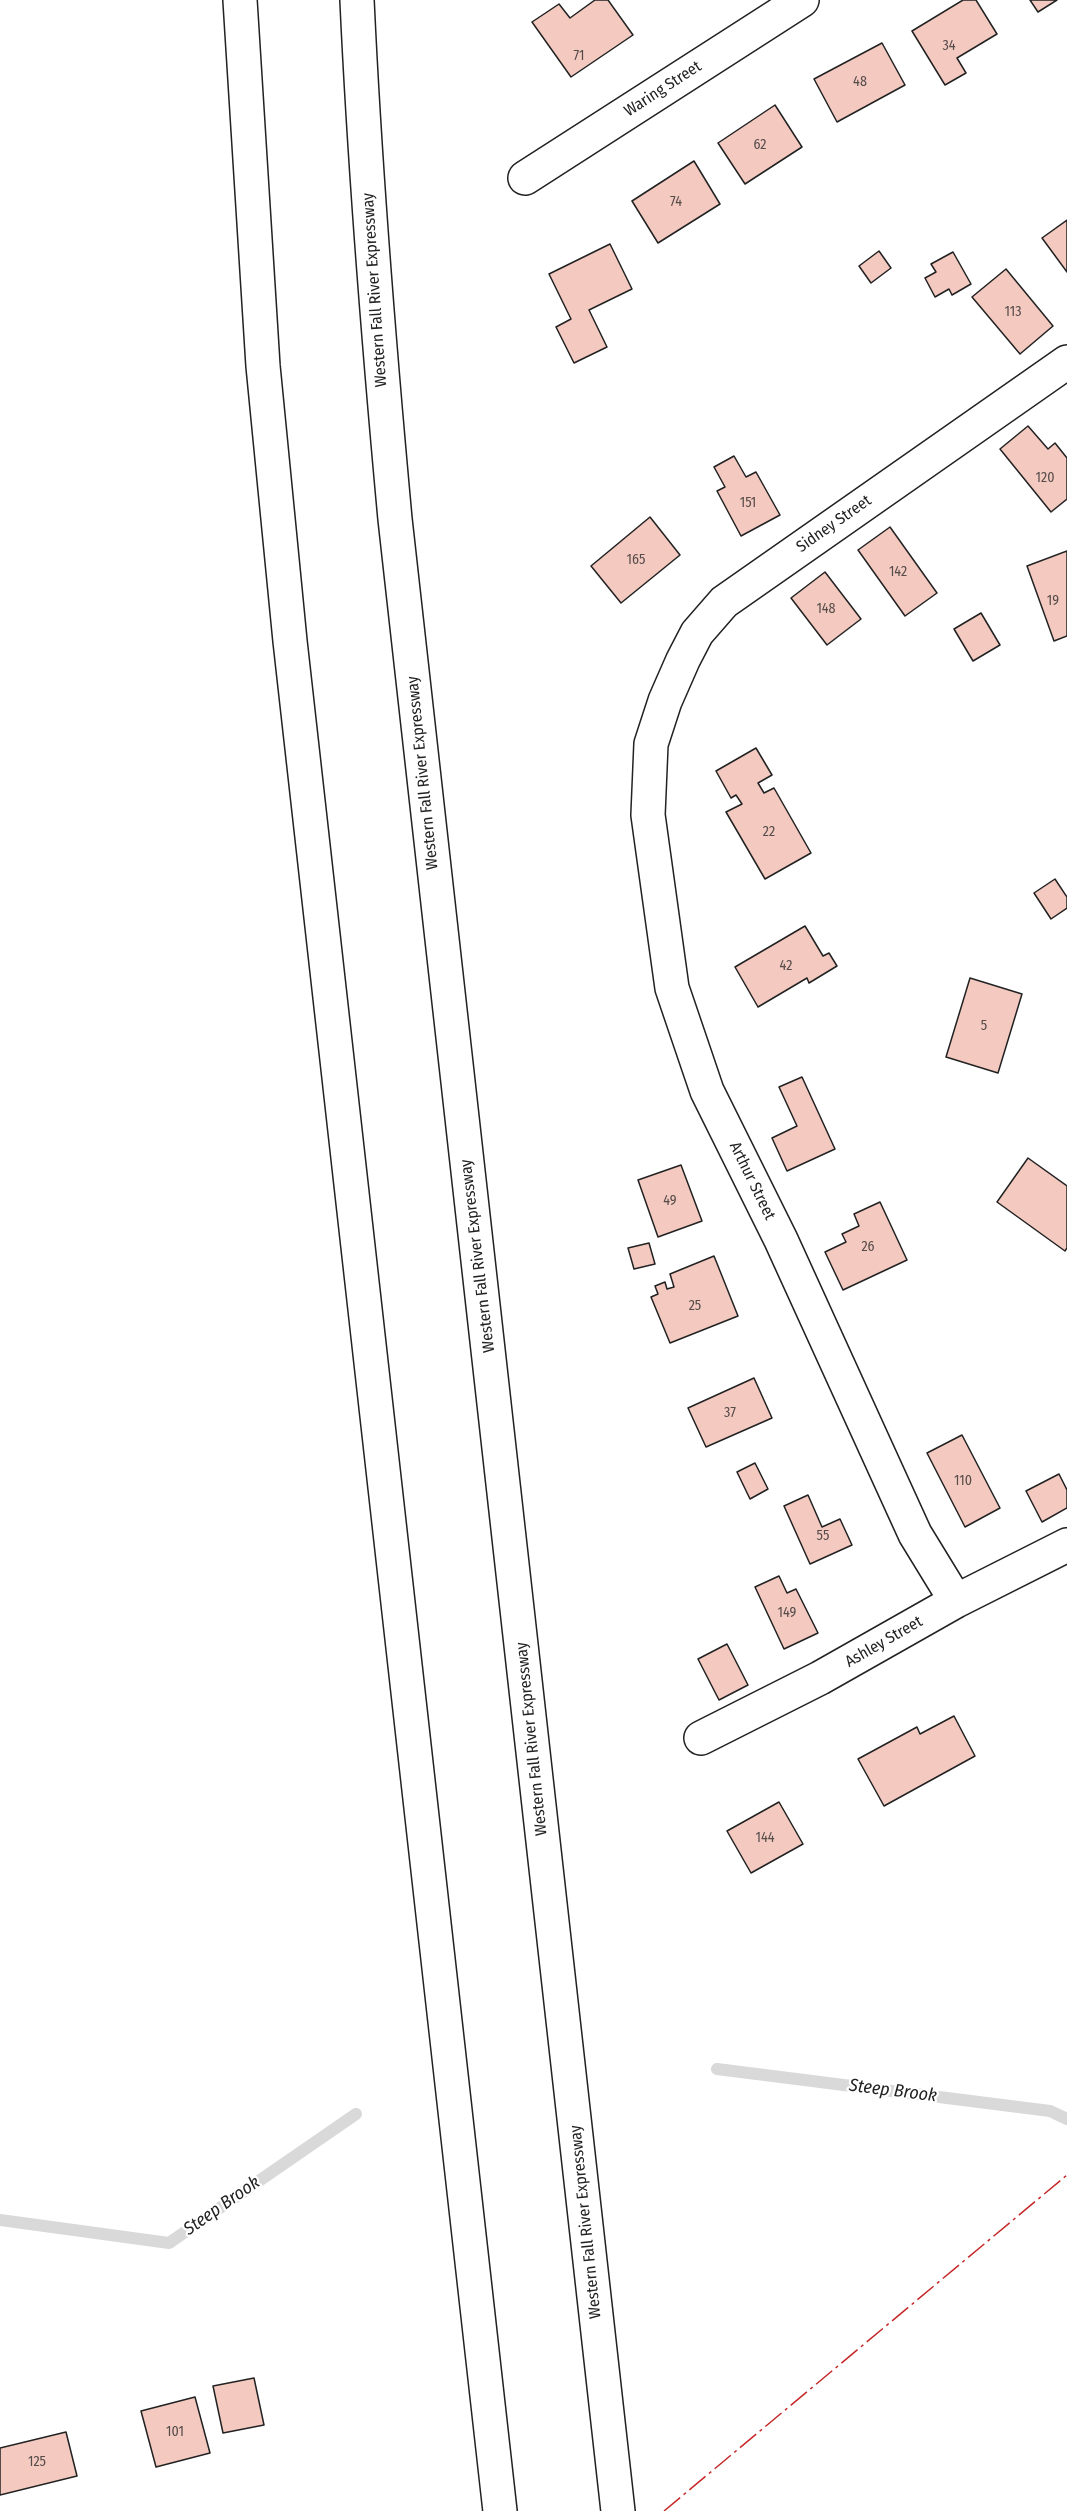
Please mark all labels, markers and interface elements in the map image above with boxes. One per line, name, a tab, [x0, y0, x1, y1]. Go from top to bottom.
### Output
house number: 34	[942, 38, 956, 54]
house number: 71	[574, 48, 584, 64]
street label: Waring Street	[621, 57, 705, 121]
house number: 48	[853, 74, 867, 90]
house number: 62	[754, 137, 766, 153]
street label: Western Fall River Expressway	[359, 192, 391, 388]
house number: 74	[670, 194, 682, 210]
house number: 113	[1004, 304, 1022, 320]
house number: 120	[1036, 470, 1054, 486]
street label: Sidney Street	[793, 491, 875, 557]
house number: 151	[740, 495, 756, 511]
house number: 165	[627, 552, 645, 568]
house number: 142	[889, 564, 907, 580]
house number: 19	[1047, 593, 1059, 609]
house number: 148	[816, 601, 836, 617]
street label: Western Fall River Expressway	[403, 675, 443, 871]
house number: 22	[763, 824, 775, 840]
house number: 42	[780, 958, 792, 974]
house number: 5	[981, 1018, 987, 1034]
street label: Arthur Street	[725, 1139, 779, 1223]
street label: Western Fall River Expressway	[457, 1158, 499, 1354]
house number: 49	[663, 1193, 677, 1209]
house number: 26	[861, 1239, 875, 1255]
house number: 25	[689, 1298, 701, 1314]
house number: 37	[724, 1405, 736, 1421]
house number: 110	[954, 1473, 972, 1489]
house number: 55	[817, 1528, 829, 1544]
house number: 149	[778, 1605, 796, 1621]
street label: Ashley Street	[842, 1612, 926, 1672]
street label: Western Fall River Expressway	[512, 1641, 552, 1837]
house number: 144	[755, 1830, 775, 1846]
water label: Steep Brook	[848, 2075, 938, 2107]
street label: Western Fall River Expressway	[566, 2124, 606, 2320]
water label: Steep Brook	[180, 2172, 264, 2240]
house number: 101	[166, 2424, 184, 2440]
house number: 125	[28, 2454, 46, 2470]

